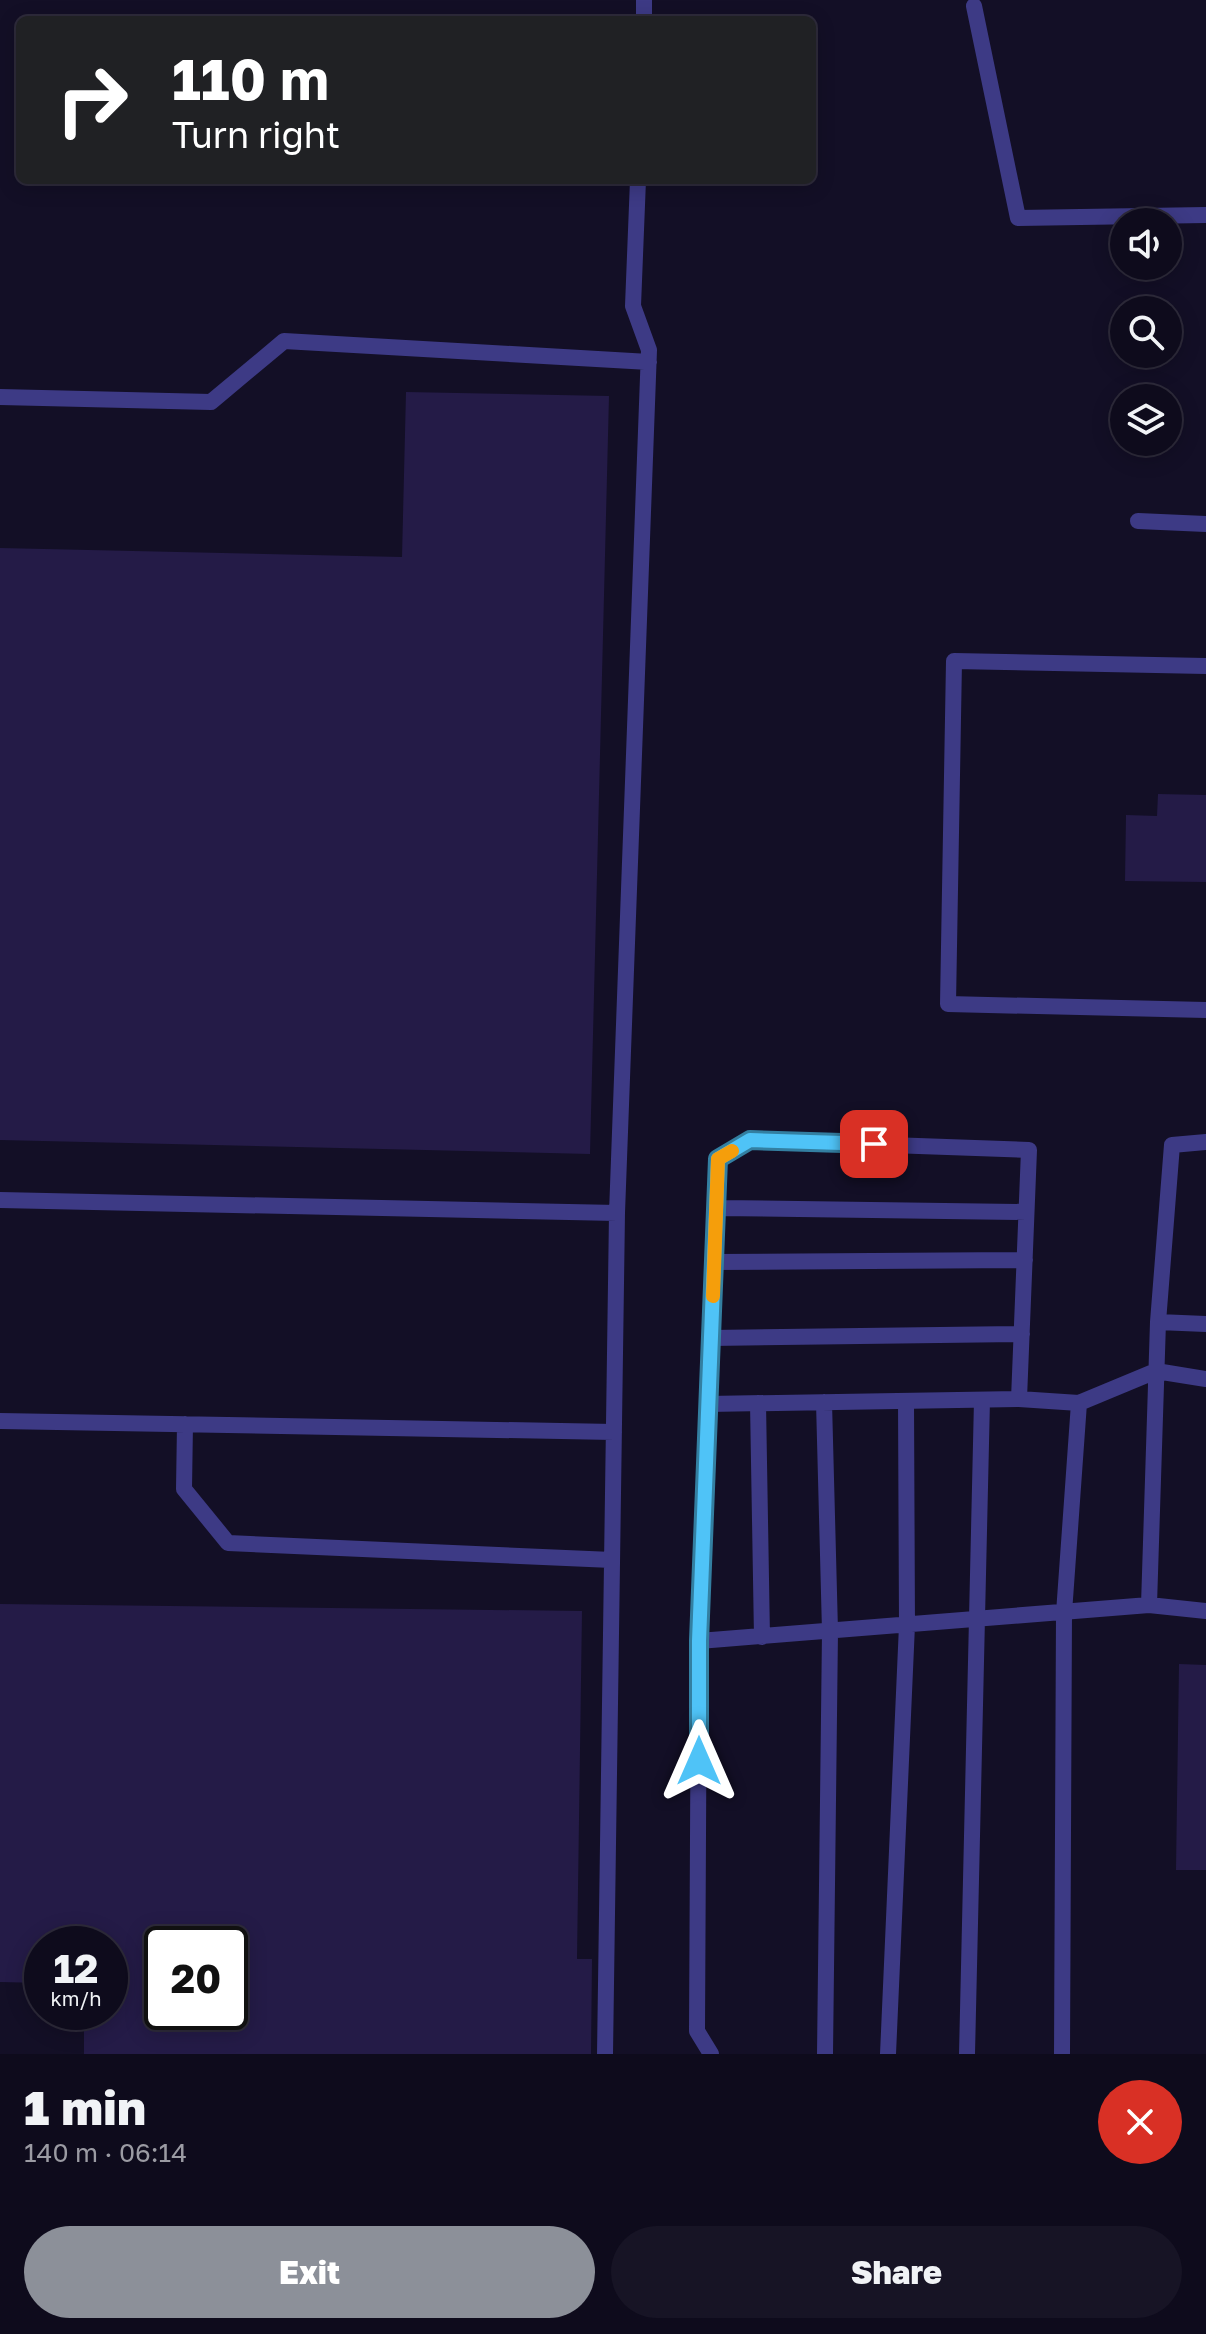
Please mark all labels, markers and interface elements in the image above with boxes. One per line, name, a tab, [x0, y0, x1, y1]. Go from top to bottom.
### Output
text: 110 m	[172, 45, 329, 112]
icon: right	[40, 48, 144, 152]
text: Turn right	[172, 113, 340, 156]
map controls	[1110, 208, 1182, 456]
button: sound	[1110, 208, 1182, 280]
button: search	[1110, 296, 1182, 368]
button: layers	[1110, 384, 1182, 456]
pin	[840, 1110, 908, 1178]
icon: arrive	[852, 1122, 896, 1166]
position arrow	[657, 1719, 741, 1803]
speed limit sign: 20	[144, 1926, 248, 2030]
text: 12	[54, 1944, 99, 1992]
text: km/h	[51, 1986, 101, 2010]
text: 1 min	[24, 2078, 146, 2136]
button: close	[1098, 2080, 1182, 2164]
text: 140 m · 06:14	[24, 2137, 187, 2168]
button: Exit	[24, 2226, 595, 2318]
button: Share	[611, 2226, 1182, 2318]

